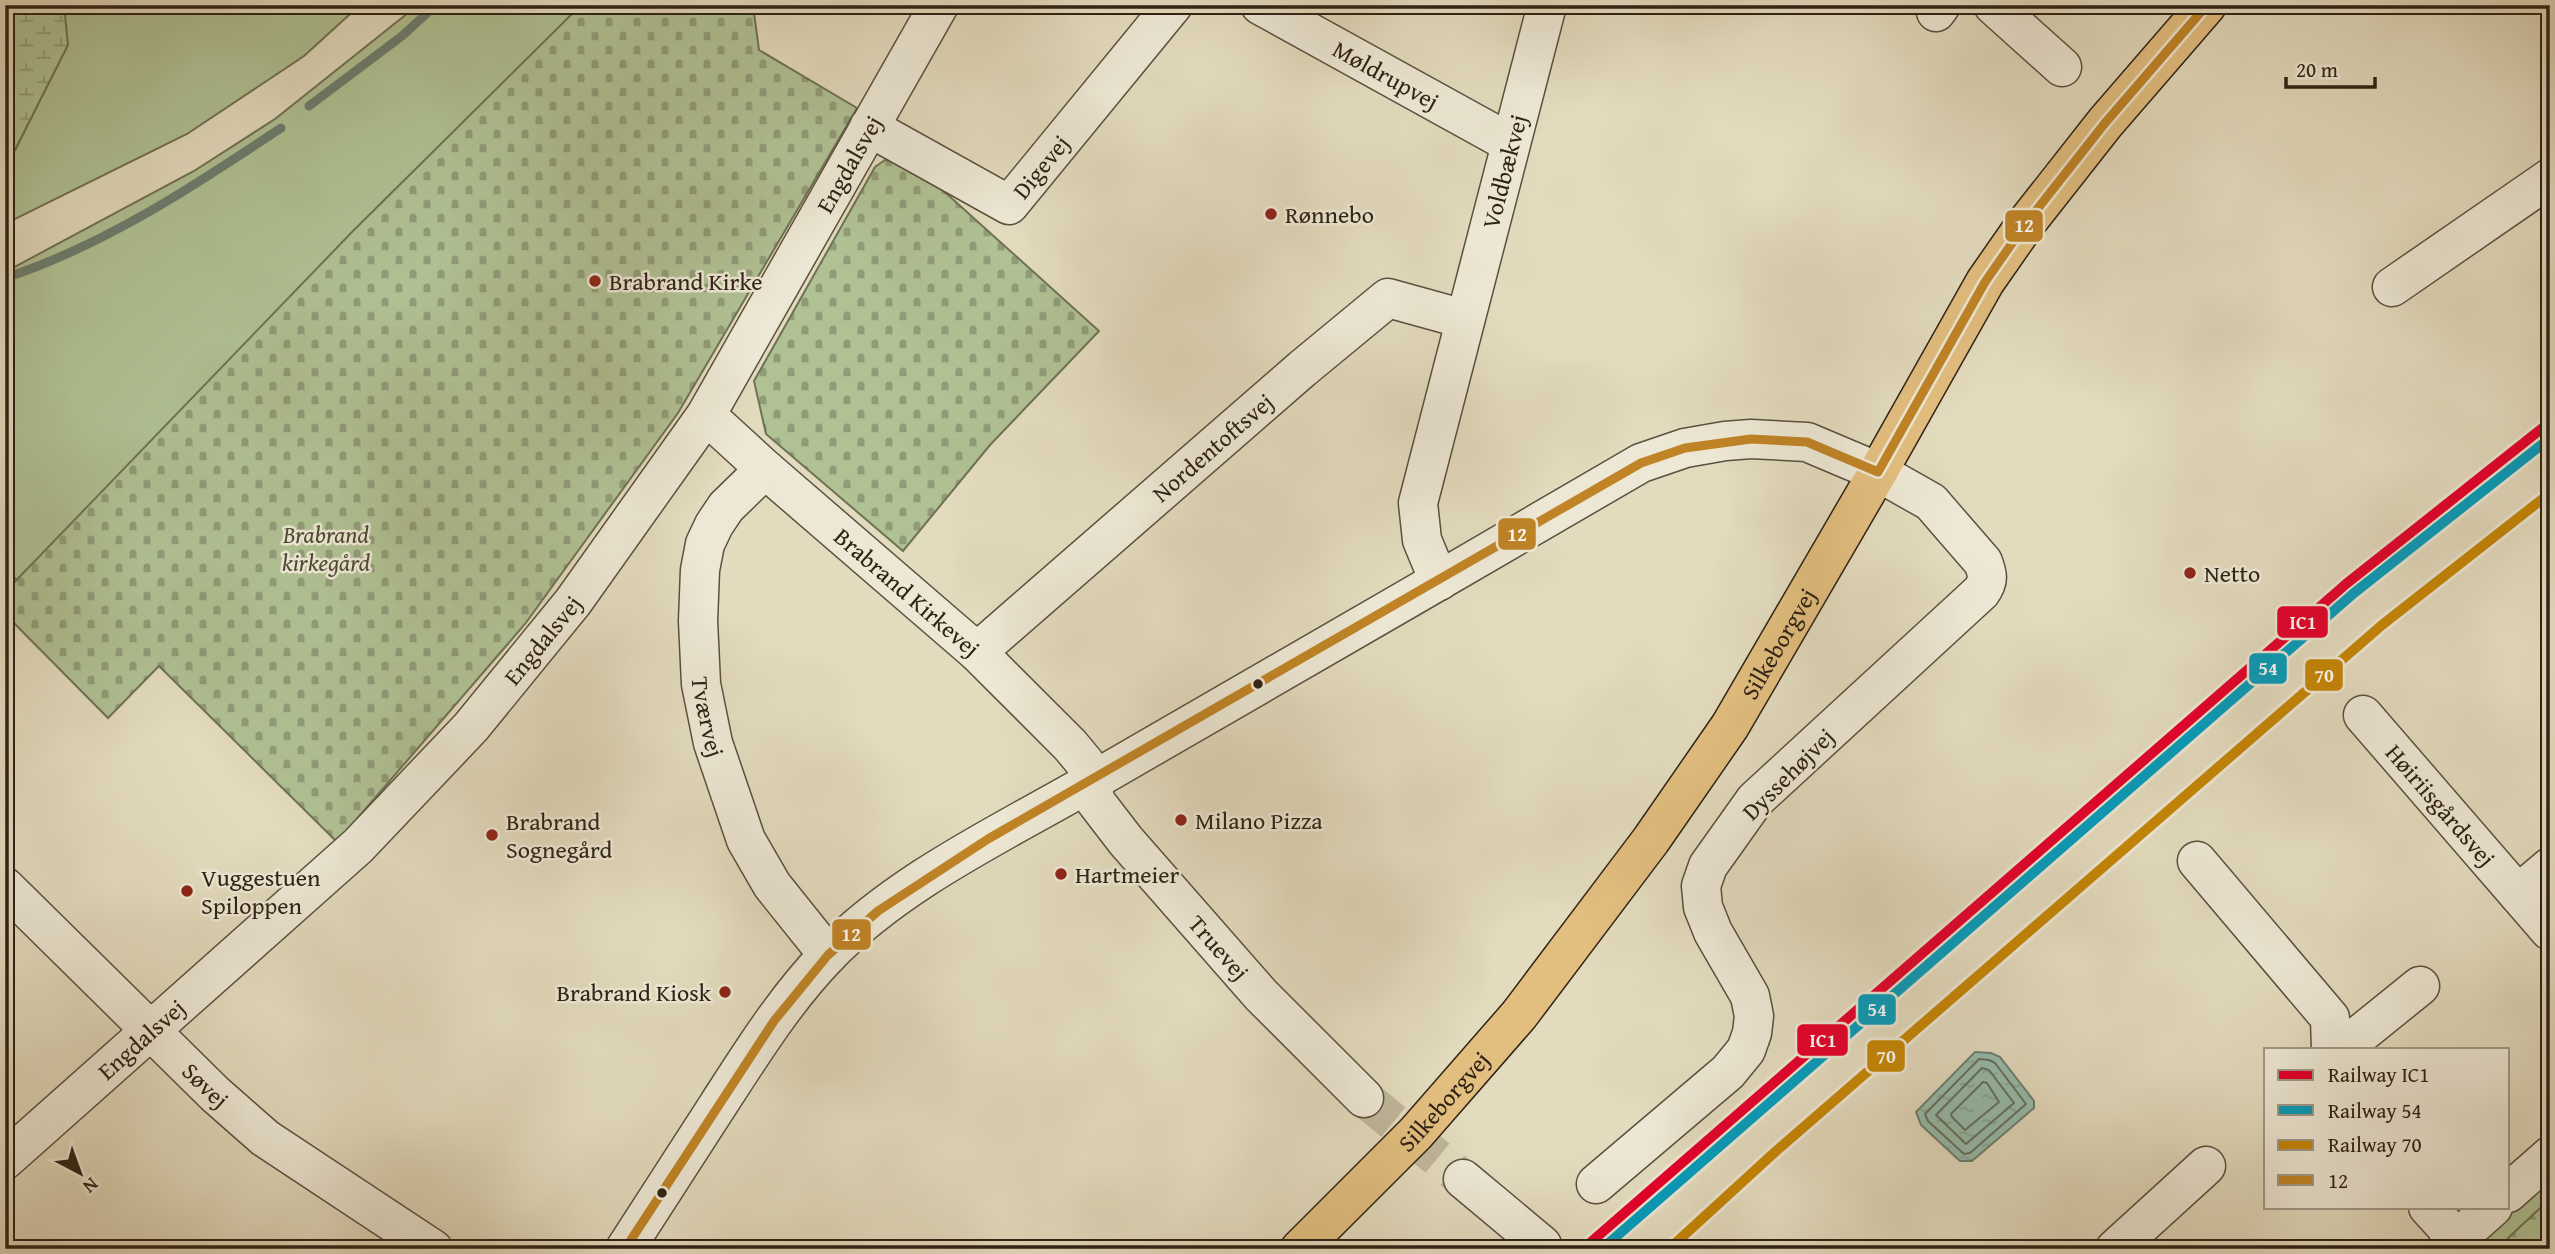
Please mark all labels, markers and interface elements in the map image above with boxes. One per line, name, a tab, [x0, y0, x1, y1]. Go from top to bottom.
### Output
street label: Møldrupvej	[1327, 31, 1445, 118]
scale bar	[2286, 46, 2375, 90]
text: 20 m	[2296, 54, 2338, 85]
street label: Engdalsvej	[807, 109, 890, 219]
street label: Voldbækvej	[1472, 111, 1535, 232]
street label: Digevej	[1004, 127, 1077, 206]
place label: Rønnebo	[1285, 197, 1374, 232]
marker: Rønnebo	[1263, 206, 1279, 222]
line badge: 12	[2004, 209, 2044, 243]
text: 12	[2014, 211, 2034, 239]
place label: Brabrand Kirke	[609, 264, 762, 299]
marker: Brabrand Kirke	[587, 273, 603, 289]
street label: Nordentoftsvej	[1144, 384, 1281, 510]
park label: Brabrand kirkegård	[282, 517, 371, 580]
line badge: 12	[1497, 517, 1537, 551]
street label: Brabrand Kirkevej	[827, 519, 988, 665]
text: 12	[1507, 520, 1527, 548]
place label: Netto	[2204, 556, 2260, 591]
marker: Netto	[2182, 565, 2198, 581]
street label: Silkeborgvej	[1732, 581, 1824, 706]
street label: Engdalsvej	[495, 588, 590, 692]
line badge: IC1	[2276, 605, 2329, 639]
text: IC1	[2290, 608, 2317, 636]
line badge: 54	[2248, 652, 2288, 685]
text: 54	[2258, 654, 2278, 682]
line badge: 70	[2304, 658, 2344, 692]
text: 70	[2314, 661, 2334, 689]
street label: Tværvej	[683, 676, 734, 762]
unlabelled marker	[1251, 677, 1265, 691]
street label: Dyssehøjvej	[1734, 720, 1842, 828]
street label: Høiriisgårdsvej	[2378, 736, 2504, 874]
place label: Milano Pizza	[1195, 803, 1323, 838]
place label: Brabrand Sognegård	[506, 804, 613, 867]
marker: Milano Pizza	[1173, 812, 1189, 828]
marker: Brabrand Sognegård	[484, 827, 500, 843]
place label: Hartmeier	[1075, 857, 1180, 892]
place label: Vuggestuen Spiloppen	[201, 860, 321, 923]
marker: Hartmeier	[1053, 866, 1069, 882]
marker: Vuggestuen Spiloppen	[179, 883, 195, 899]
street label: Truevej	[1181, 907, 1258, 988]
line badge: 12	[831, 918, 872, 951]
text: 12	[841, 920, 861, 948]
place label: Brabrand Kiosk	[557, 975, 712, 1010]
marker: Brabrand Kiosk	[717, 984, 733, 1000]
street label: Engdalsvej	[89, 990, 193, 1088]
line badge: 54	[1857, 993, 1897, 1026]
text: 54	[1867, 995, 1887, 1023]
line badge: IC1	[1796, 1023, 1849, 1057]
text: IC1	[1810, 1026, 1837, 1054]
line badge: 70	[1866, 1039, 1906, 1073]
text: 70	[1876, 1042, 1896, 1070]
street label: Silkeborgvej	[1390, 1043, 1497, 1159]
legend	[2264, 1048, 2510, 1208]
street label: Søvej	[175, 1054, 237, 1116]
text: Railway IC1	[2328, 1059, 2429, 1090]
text: Railway 54	[2328, 1095, 2422, 1126]
text: Railway 70	[2328, 1129, 2422, 1160]
north arrow	[46, 1138, 116, 1208]
text: 12	[2328, 1165, 2348, 1196]
text: N	[77, 1171, 105, 1201]
unlabelled marker	[655, 1186, 669, 1200]

